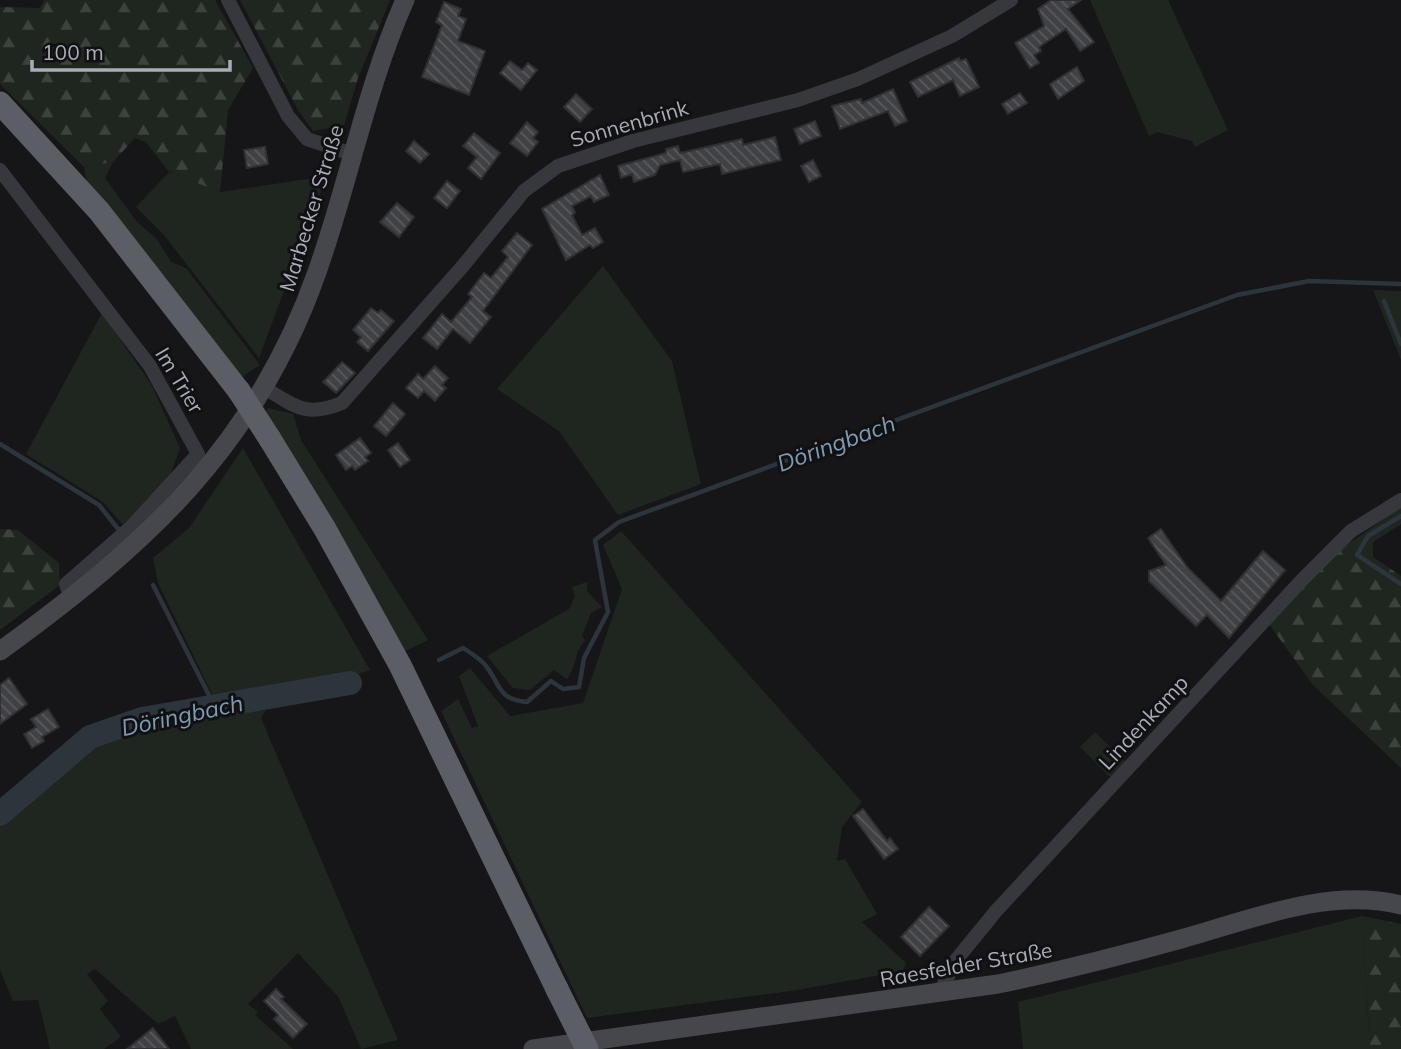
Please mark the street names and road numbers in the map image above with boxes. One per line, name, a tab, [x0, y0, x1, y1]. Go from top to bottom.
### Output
street label: Sonnenbrink	[567, 94, 691, 152]
street label: Marbecker Straße	[273, 121, 349, 295]
street label: Im Trier	[150, 342, 210, 418]
street label: Lindenkamp	[1093, 669, 1193, 775]
street label: Raesfelder Straße	[878, 936, 1054, 992]

